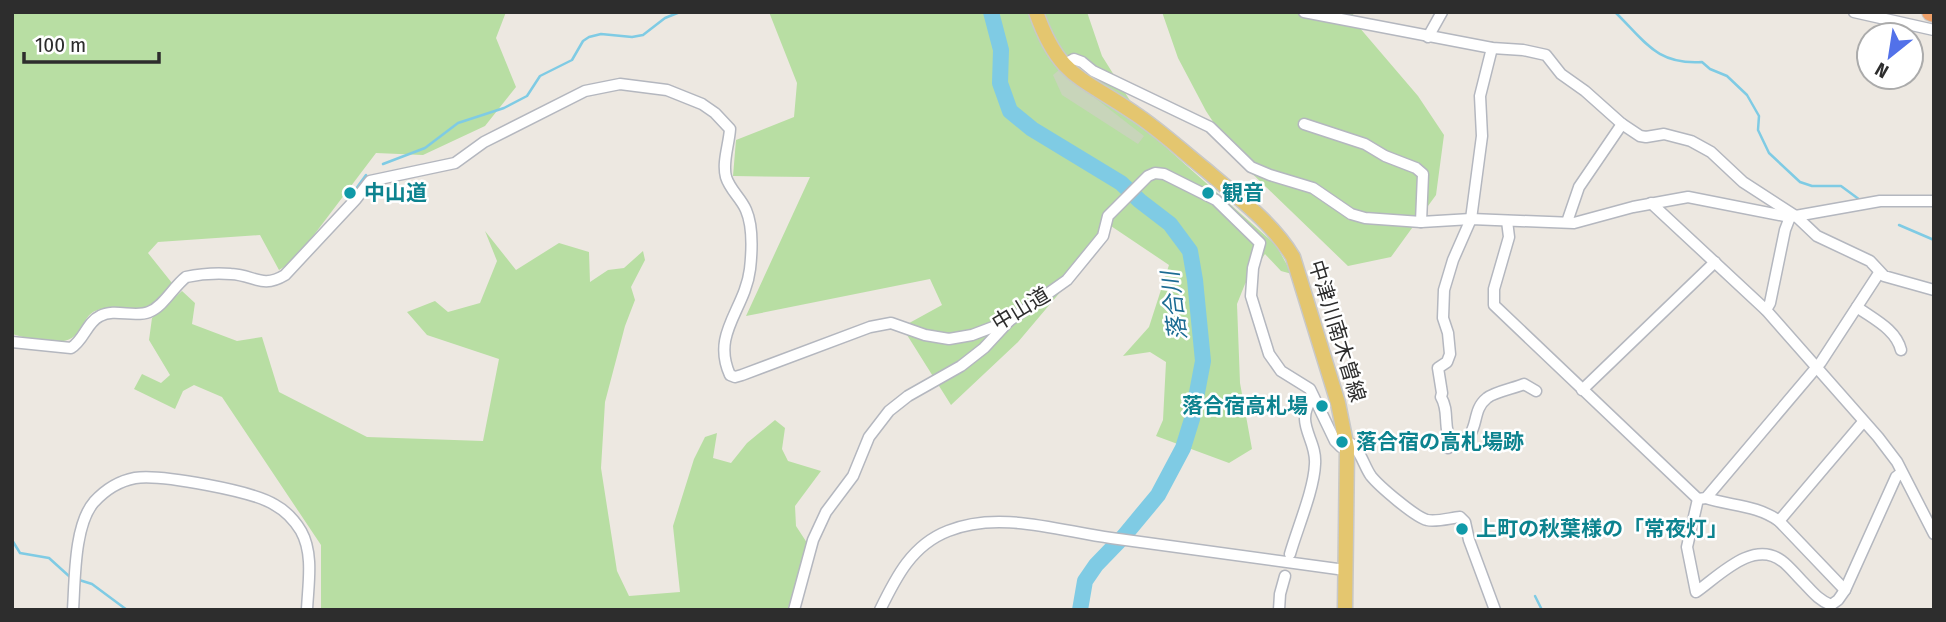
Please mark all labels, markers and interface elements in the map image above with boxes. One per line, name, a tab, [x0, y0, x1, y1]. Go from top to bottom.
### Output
scale bar	[24, 21, 159, 65]
north arrow	[1855, 21, 1925, 91]
text: 100 m	[35, 32, 86, 58]
text: N	[1871, 57, 1892, 83]
place label: 中山道	[364, 180, 427, 206]
place label: 観音	[1222, 180, 1264, 206]
marker: 中山道	[342, 185, 358, 201]
marker: 観音	[1200, 185, 1216, 201]
street label: 中津川南木曽線	[1303, 257, 1371, 405]
water label: 落合川	[1156, 267, 1192, 342]
street label: 中山道	[987, 282, 1055, 336]
place label: 落合宿高札場	[1182, 393, 1308, 419]
marker: 落合宿高札場	[1314, 398, 1330, 414]
place label: 落合宿の高札場跡	[1356, 429, 1524, 455]
marker: 落合宿の高札場跡	[1334, 434, 1350, 450]
place label: 上町の秋葉様の「常夜灯」	[1476, 516, 1728, 542]
marker: 上町の秋葉様の「常夜灯」	[1454, 521, 1470, 537]

